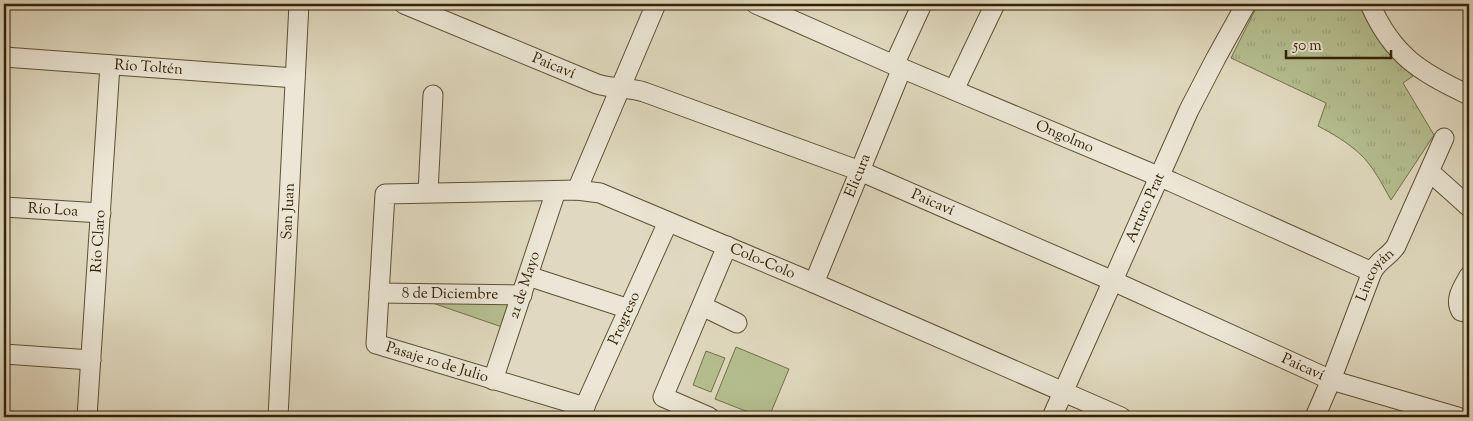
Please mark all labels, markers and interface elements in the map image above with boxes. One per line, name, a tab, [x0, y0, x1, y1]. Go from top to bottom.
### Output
scale bar	[1286, 28, 1390, 60]
text: 50 m	[1292, 36, 1322, 57]
street label: Paicaví	[529, 48, 578, 84]
street label: Río Toltén	[114, 54, 184, 80]
street label: Ongolmo	[1032, 115, 1097, 158]
street label: Elicura	[840, 151, 876, 201]
street label: Arturo Prat	[1121, 170, 1170, 246]
street label: San Juan	[277, 182, 300, 240]
street label: Paicaví	[908, 184, 958, 221]
street label: Río Loa	[27, 198, 79, 222]
street label: Río Claro	[86, 209, 111, 274]
street label: Colo-Colo	[726, 238, 798, 284]
street label: Lincoyán	[1351, 243, 1399, 304]
street label: 21 de Mayo	[504, 249, 546, 322]
street label: 8 de Diciembre	[402, 283, 498, 305]
street label: Progreso	[603, 289, 646, 349]
street label: Pasaje 10 de Julio	[383, 337, 491, 389]
street label: Paicaví	[1278, 348, 1328, 386]

